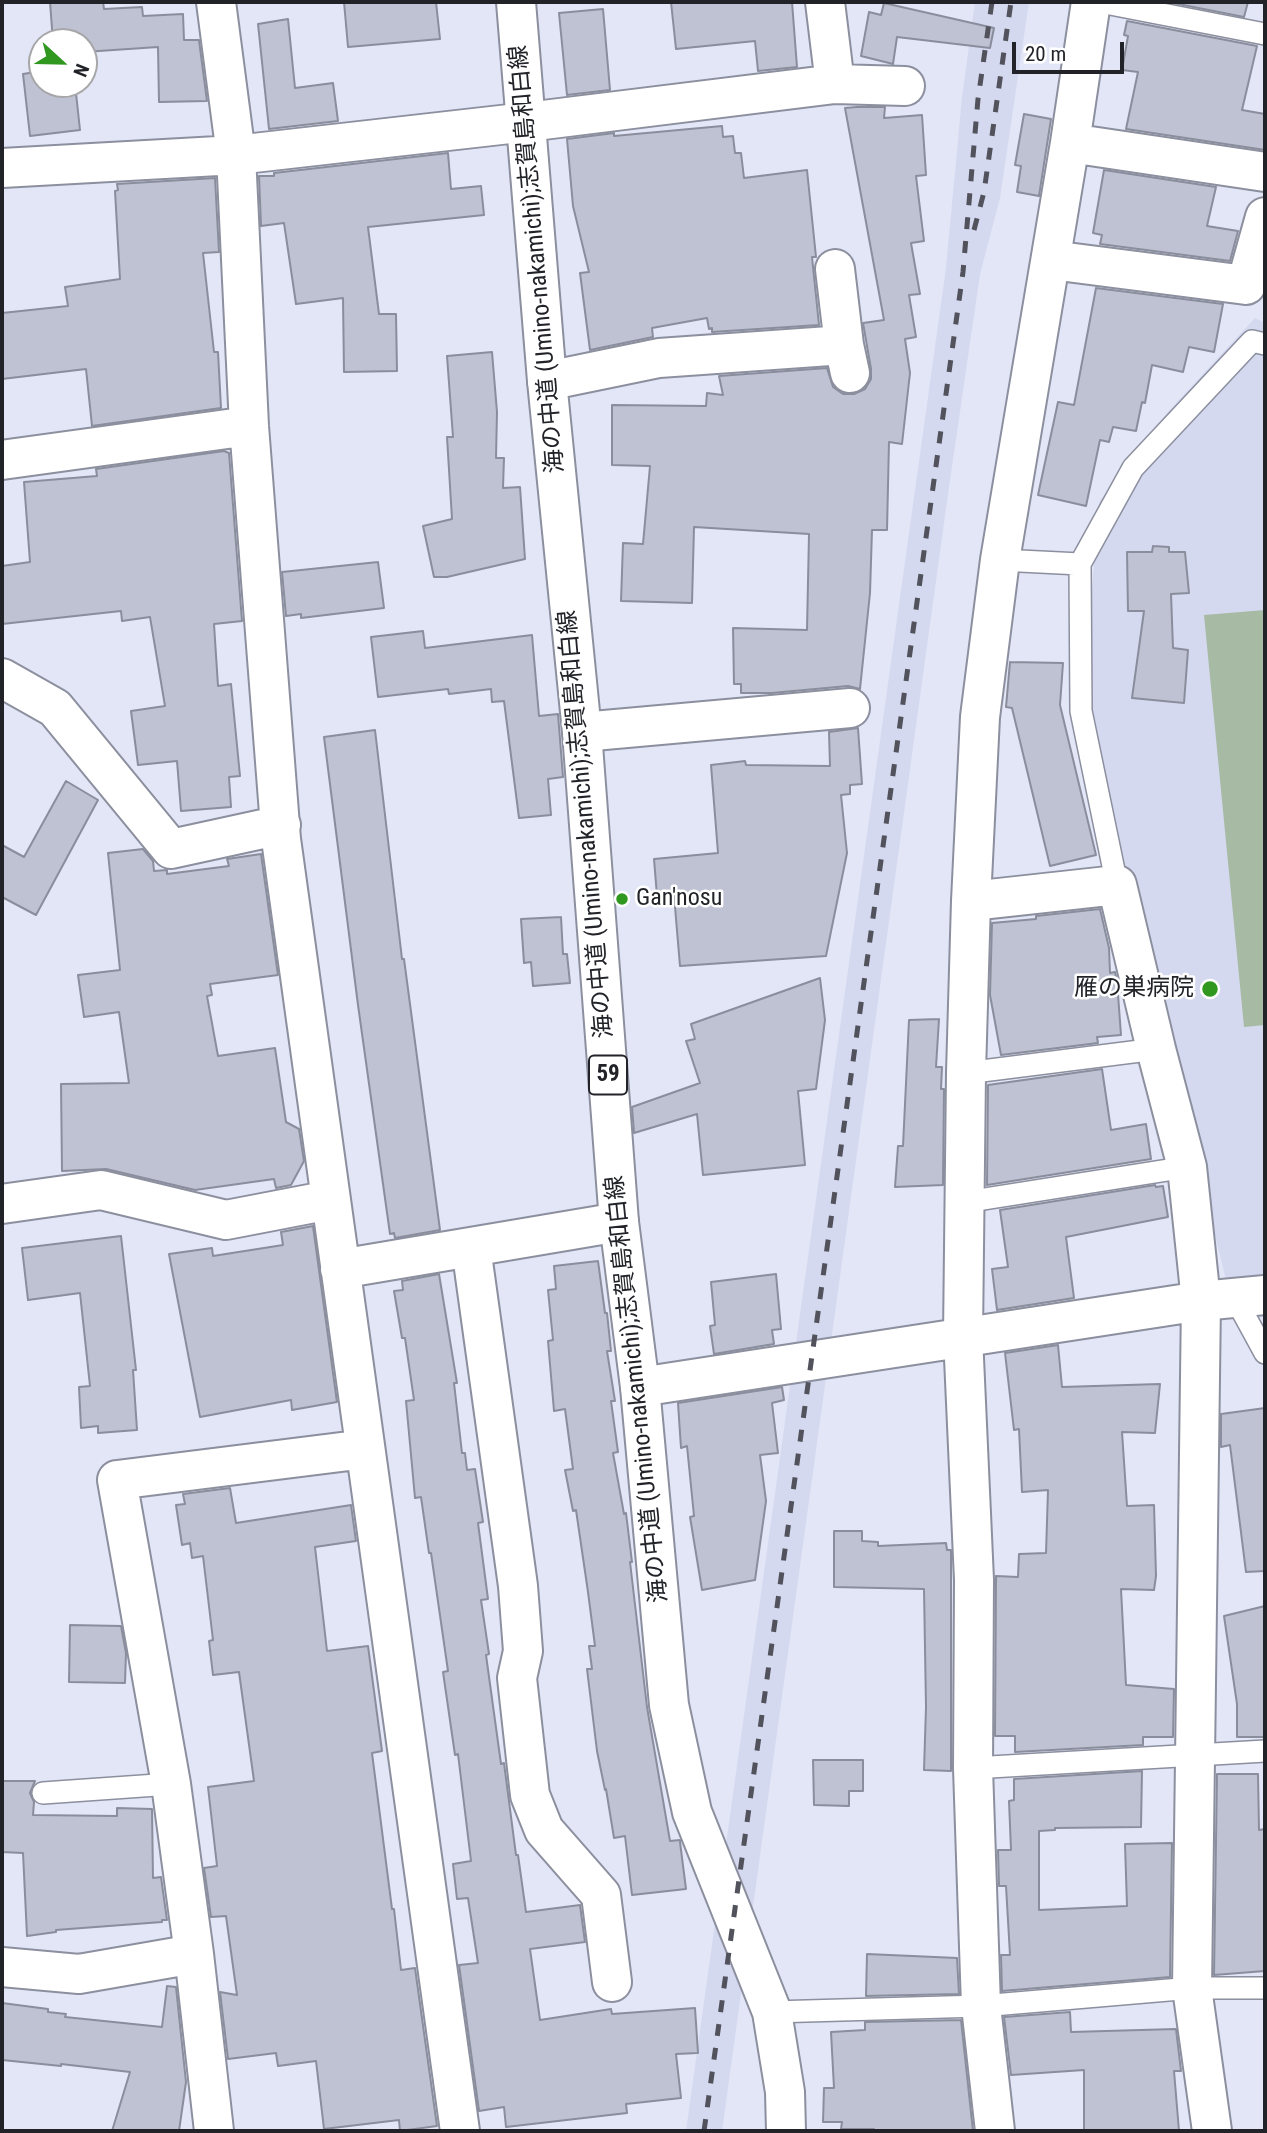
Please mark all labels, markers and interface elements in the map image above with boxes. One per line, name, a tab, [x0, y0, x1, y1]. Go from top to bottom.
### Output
north arrow	[28, 28, 98, 98]
scale bar	[1015, 28, 1127, 72]
text: 20 m	[1025, 42, 1066, 66]
street label: 海の中道 (Umino-nakamichi);志賀島和白線	[505, 44, 571, 474]
text: N	[68, 61, 94, 80]
street label: 海の中道 (Umino-nakamichi);志賀島和白線	[554, 609, 620, 1039]
place label: Gan'nosu	[636, 885, 722, 913]
marker: Gan'nosu	[614, 891, 630, 907]
place label: 雁の巣病院	[1074, 975, 1194, 1003]
marker: 雁の巣病院	[1200, 979, 1220, 999]
road number: 59	[589, 1056, 627, 1094]
street label: 海の中道 (Umino-nakamichi);志賀島和白線	[601, 1174, 675, 1604]

